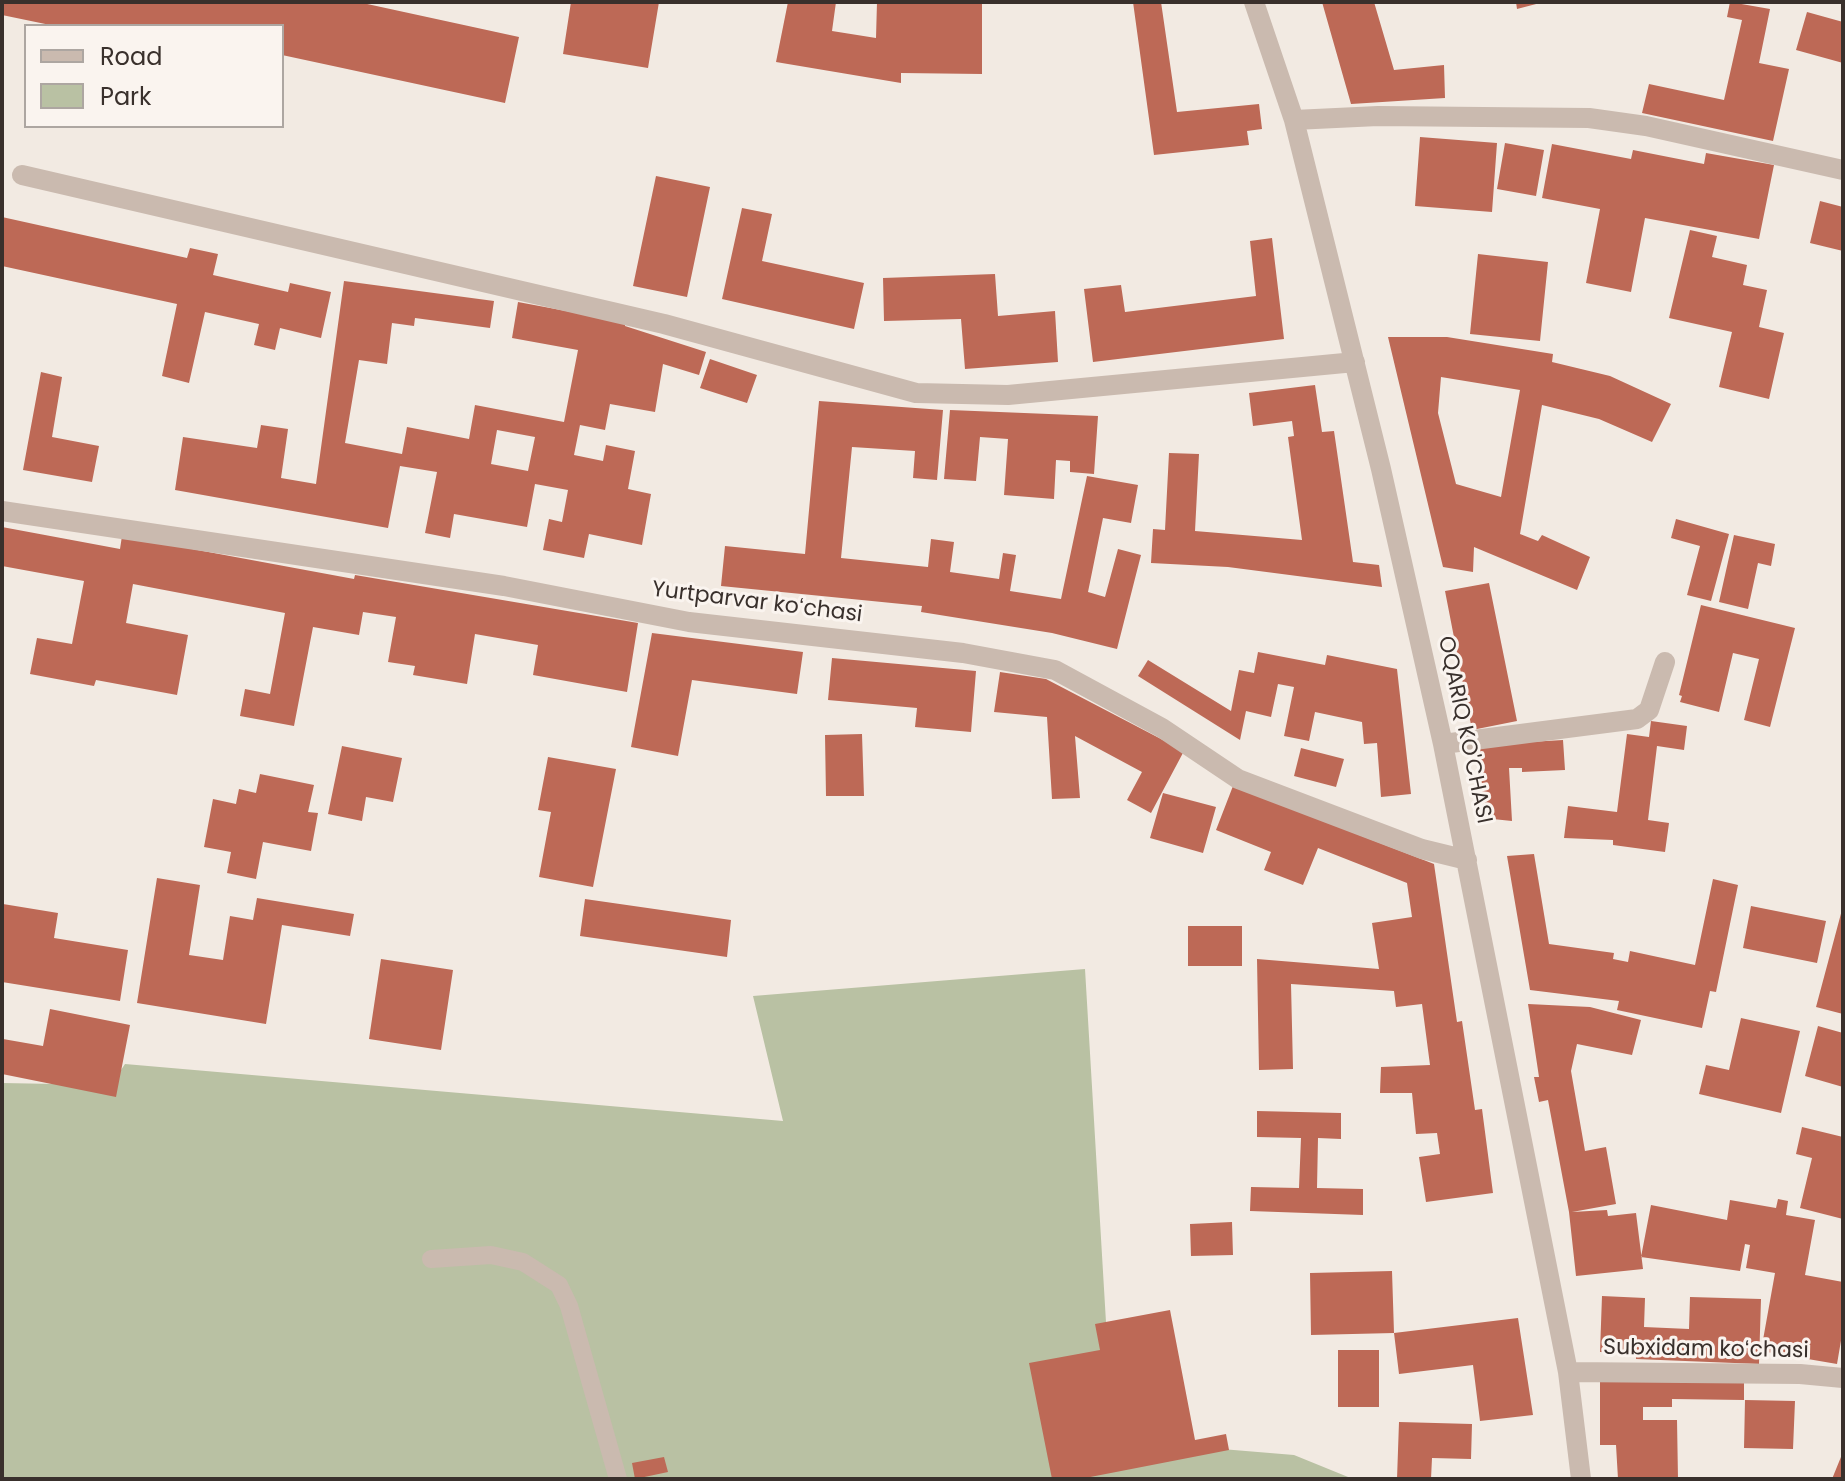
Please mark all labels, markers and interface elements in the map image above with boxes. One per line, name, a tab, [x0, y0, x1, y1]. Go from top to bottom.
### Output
legend	[24, 24, 284, 128]
text: Road	[100, 40, 162, 73]
text: Park	[100, 80, 151, 113]
street label: Yurtparvar koʻchasi	[650, 577, 864, 629]
street label: OQARIQ KO'CHASI	[1431, 634, 1497, 826]
street label: Subxidam koʻchasi	[1603, 1335, 1809, 1365]

